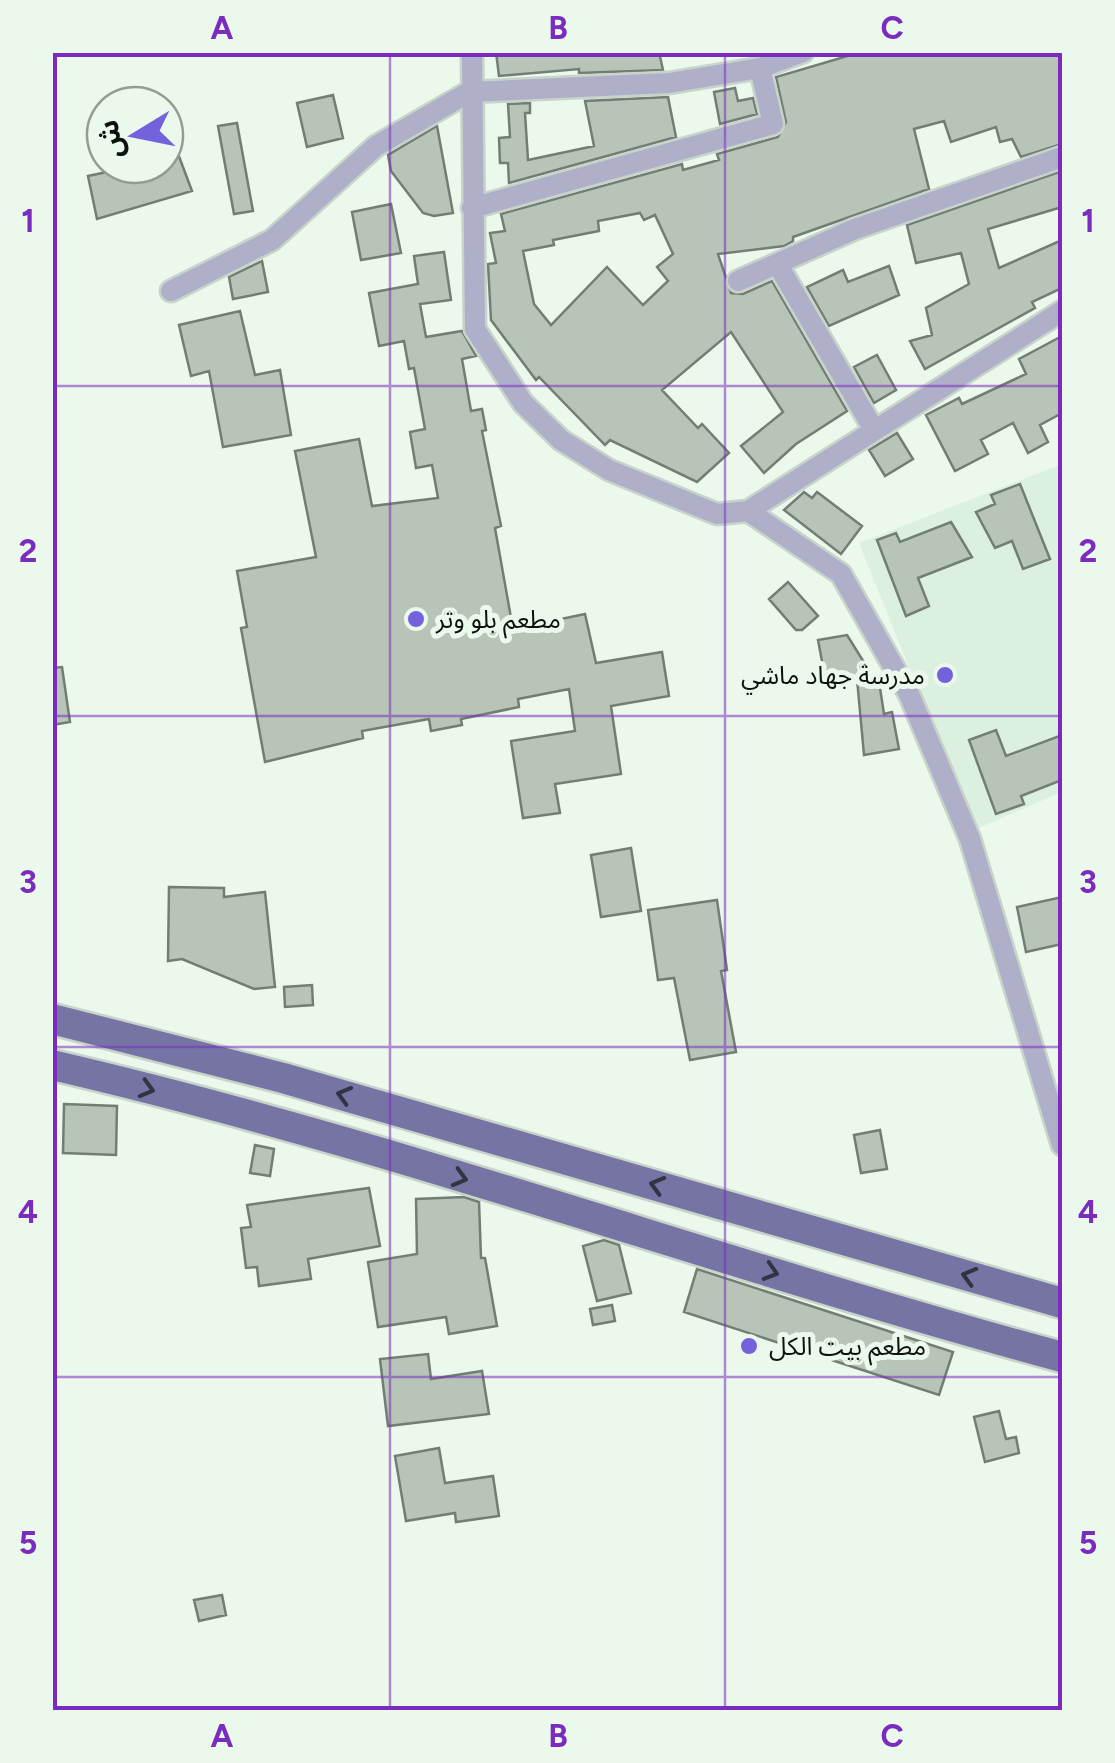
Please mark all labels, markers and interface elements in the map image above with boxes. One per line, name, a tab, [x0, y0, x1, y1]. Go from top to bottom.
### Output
text: A	[211, 9, 234, 47]
text: B	[548, 9, 568, 47]
text: C	[880, 9, 904, 47]
north arrow	[85, 85, 185, 185]
text: ش	[90, 117, 130, 161]
text: 1	[21, 202, 35, 240]
text: 1	[1081, 202, 1095, 240]
text: 2	[19, 532, 37, 570]
text: 2	[1079, 532, 1097, 570]
place label: مطعم بلو وتر	[435, 604, 561, 639]
marker: مطعم بلو وتر	[405, 608, 427, 630]
place label: مدرسة جهاد ماشي	[741, 660, 925, 695]
marker: مدرسة جهاد ماشي	[934, 664, 956, 686]
text: 3	[19, 863, 37, 901]
text: 3	[1079, 863, 1097, 901]
one-way arrow	[138, 1077, 155, 1098]
one-way arrow	[336, 1086, 354, 1107]
one-way arrow	[451, 1166, 468, 1187]
one-way arrow	[649, 1176, 666, 1197]
text: 4	[18, 1193, 38, 1231]
text: 4	[1078, 1193, 1098, 1231]
one-way arrow	[761, 1260, 778, 1281]
one-way arrow	[961, 1267, 978, 1288]
place label: مطعم بيت الكل	[769, 1331, 926, 1366]
marker: مطعم بيت الكل	[738, 1335, 760, 1357]
text: 5	[19, 1524, 37, 1562]
text: 5	[1079, 1524, 1097, 1562]
text: A	[211, 1717, 234, 1755]
text: B	[548, 1717, 568, 1755]
text: C	[880, 1717, 904, 1755]

